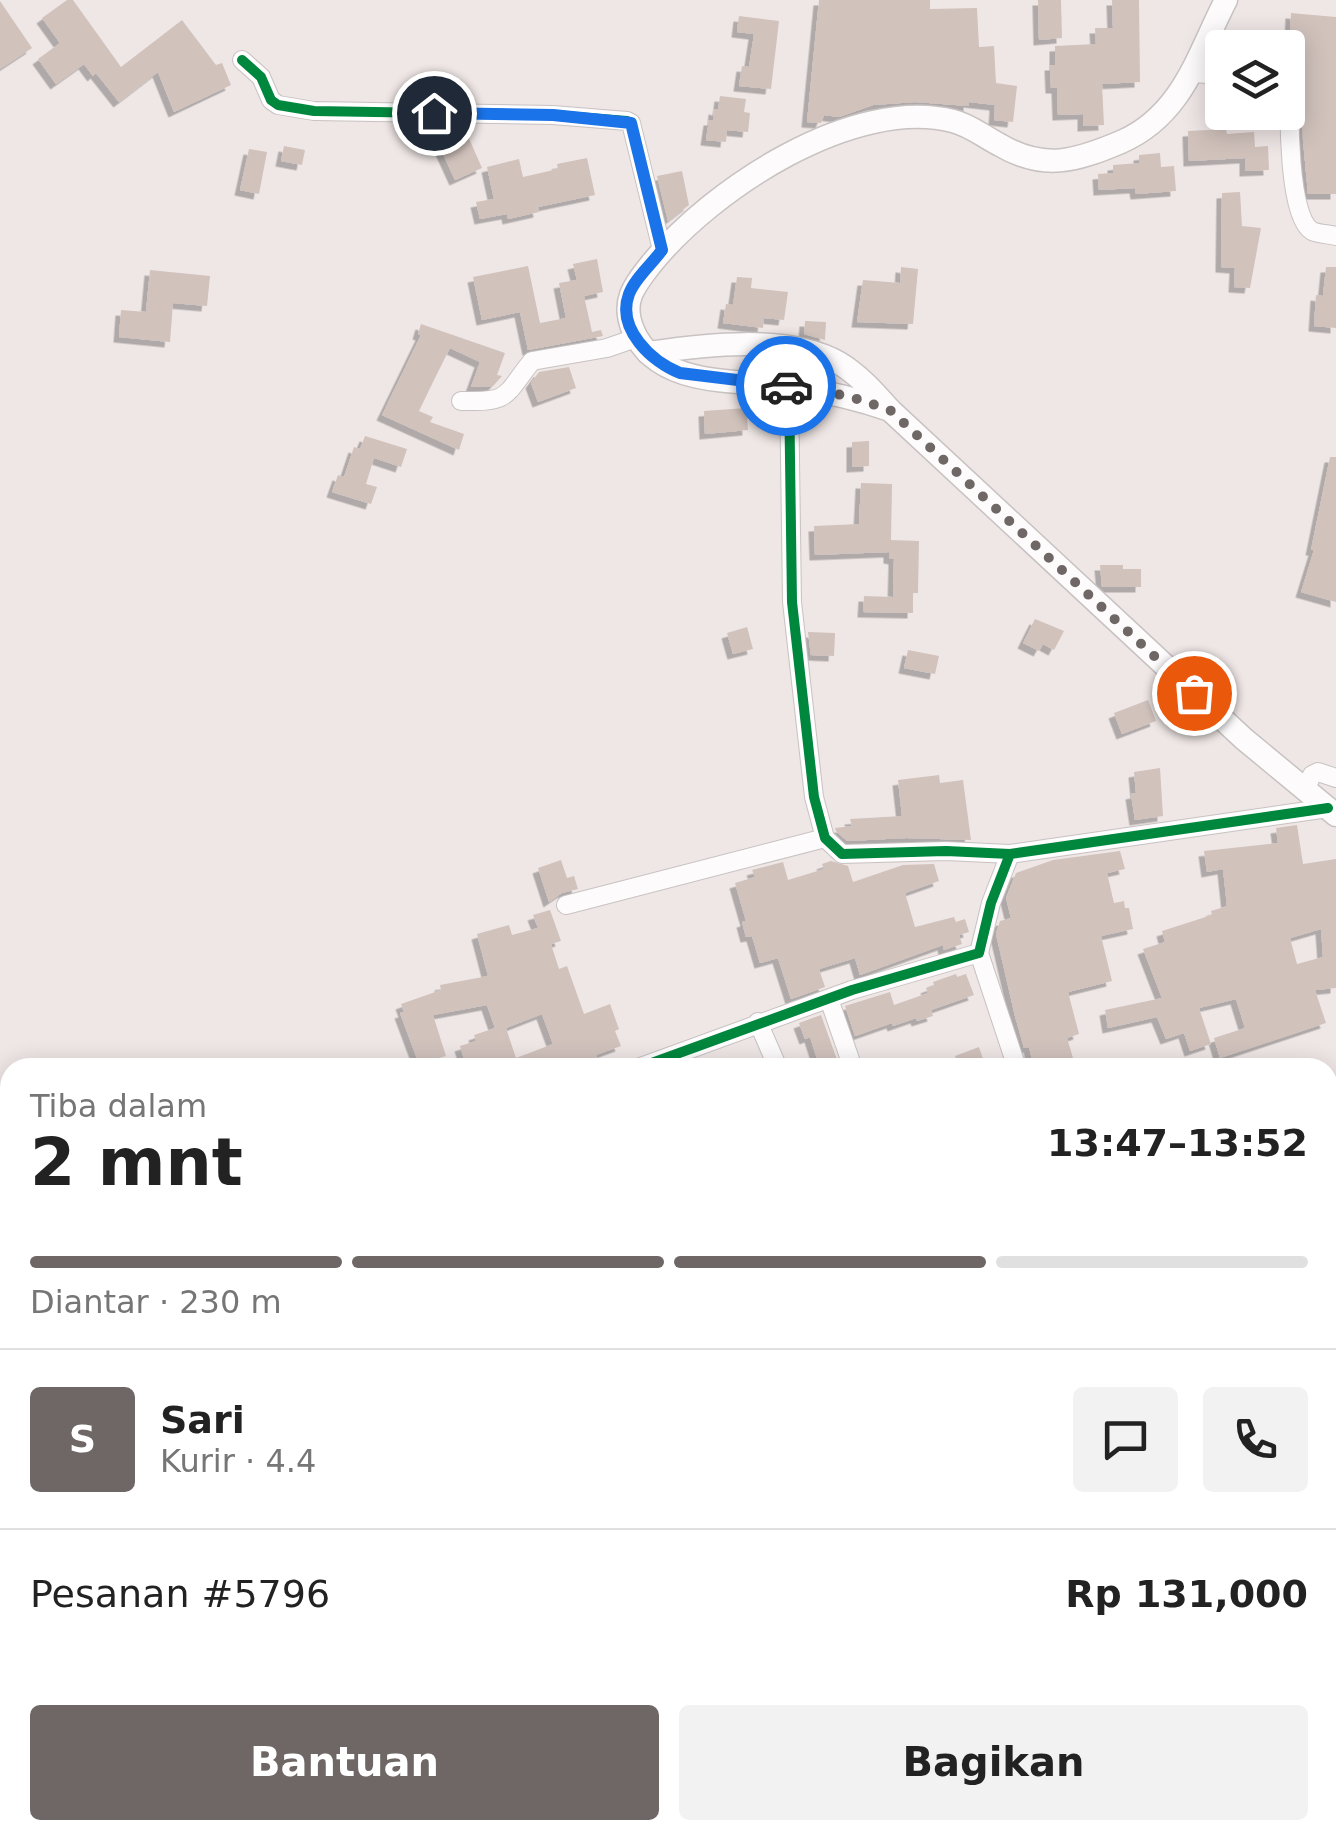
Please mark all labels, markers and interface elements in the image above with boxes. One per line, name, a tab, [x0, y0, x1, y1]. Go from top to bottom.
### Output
map controls	[1205, 30, 1305, 130]
button: layers	[1205, 30, 1305, 130]
pin	[392, 71, 477, 156]
icon: home	[407, 86, 462, 141]
courier	[736, 336, 836, 436]
icon: car	[759, 359, 814, 414]
pin	[1152, 651, 1237, 736]
icon: bag	[1167, 666, 1222, 721]
text: Tiba dalam	[30, 1087, 207, 1125]
text: 13:47–13:52	[1047, 1121, 1308, 1165]
text: 2 mnt	[30, 1125, 243, 1200]
text: Diantar · 230 m	[30, 1283, 282, 1321]
button: chat	[1073, 1387, 1178, 1492]
button: phone	[1203, 1387, 1308, 1492]
text: Sari	[160, 1398, 245, 1442]
text: S	[69, 1417, 96, 1461]
text: Kurir · 4.4	[160, 1442, 316, 1480]
text: Pesanan #5796	[30, 1572, 330, 1616]
text: Rp 131,000	[1065, 1572, 1308, 1616]
button: Bantuan	[30, 1705, 659, 1820]
button: Bagikan	[679, 1705, 1308, 1820]

